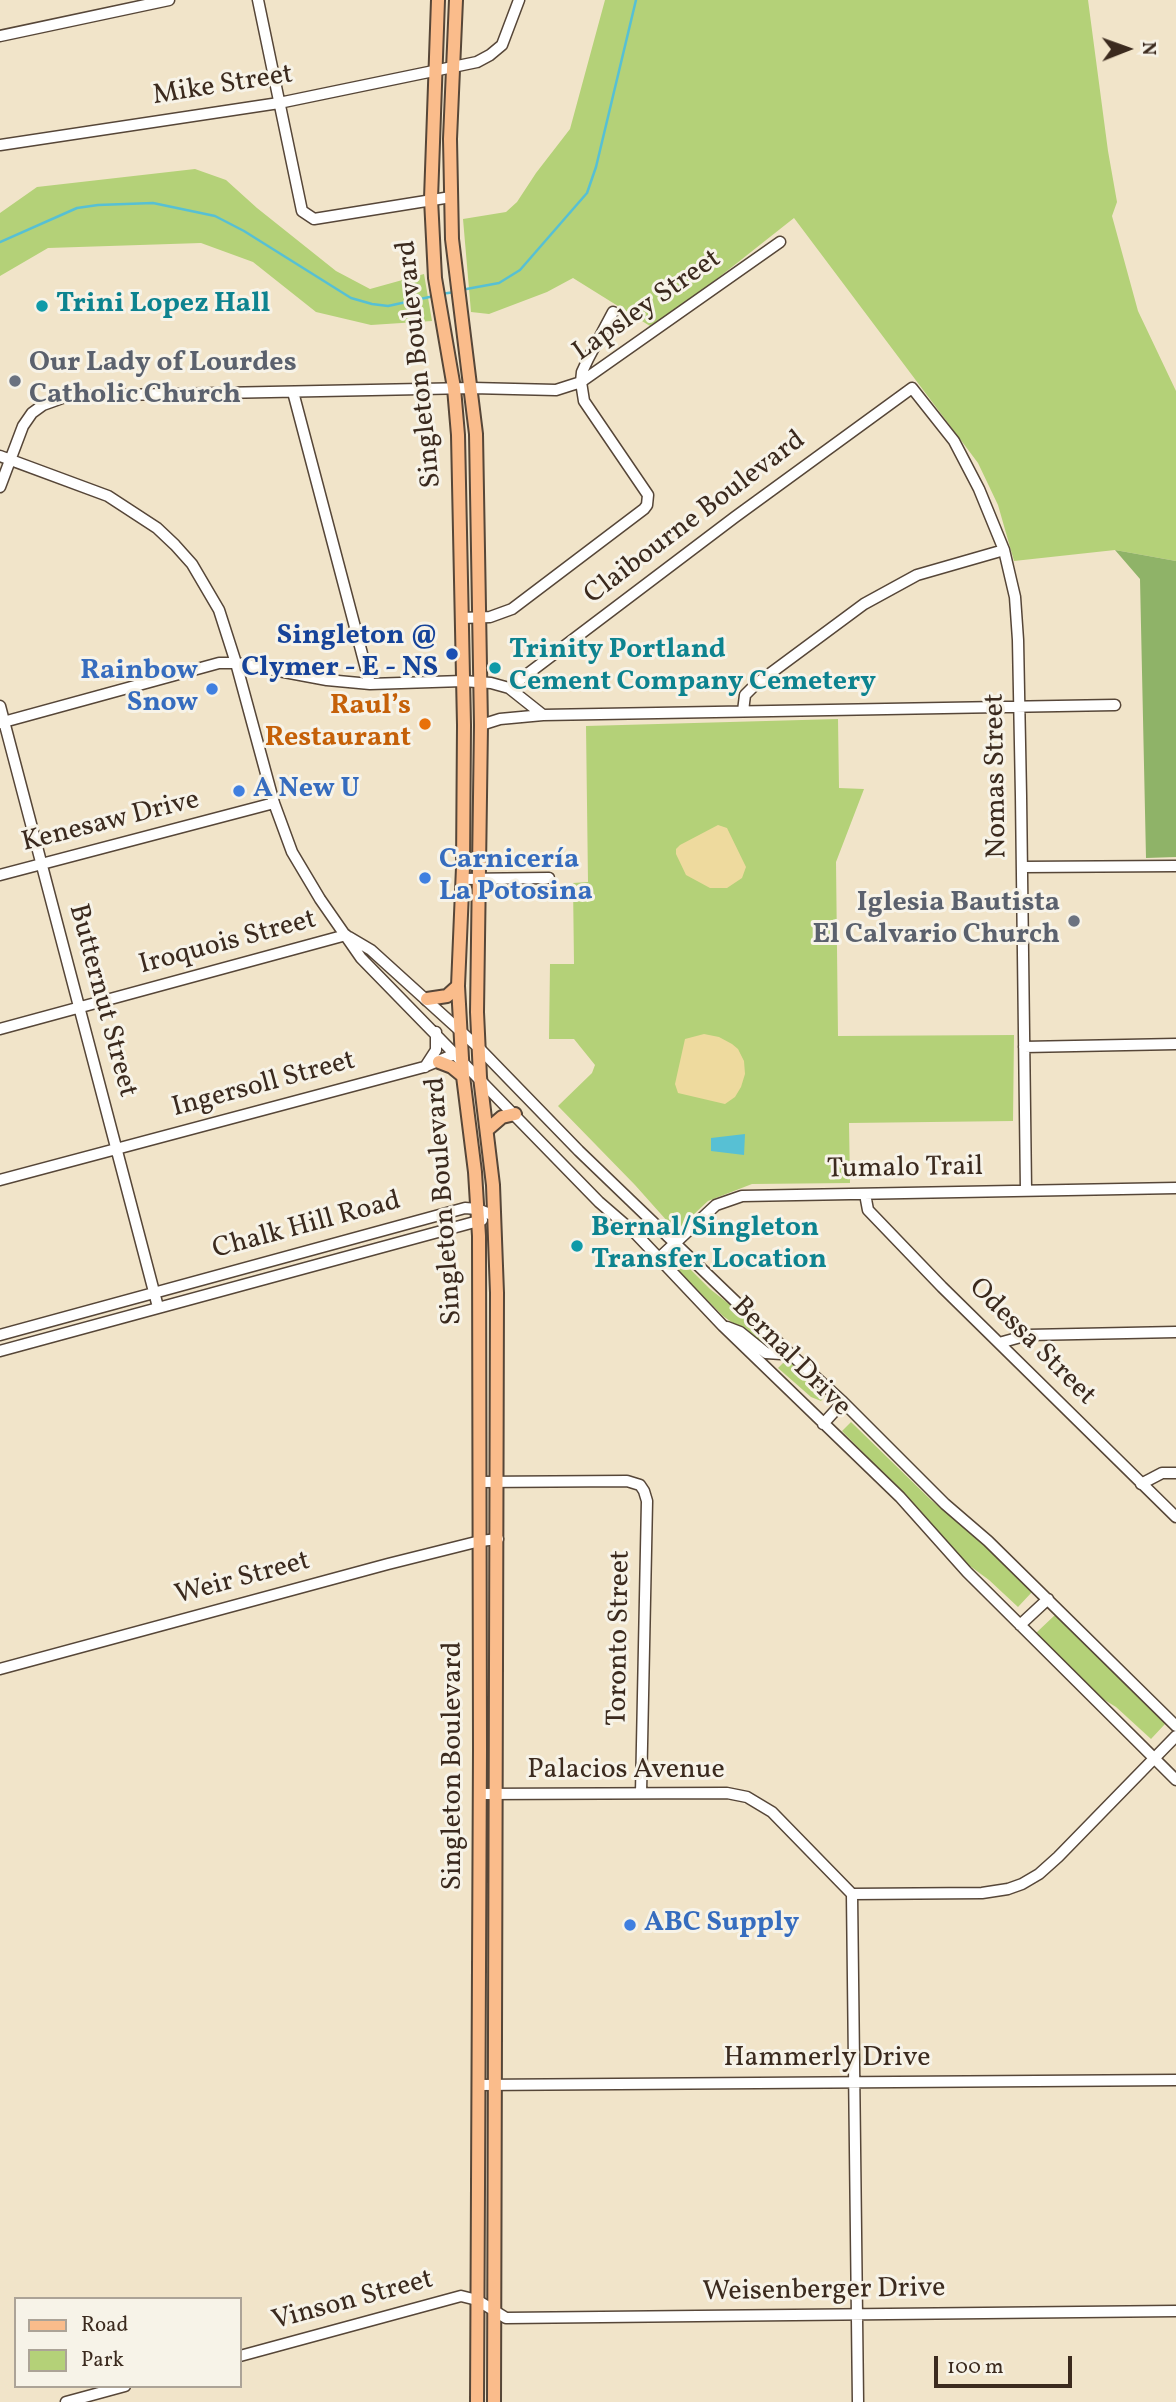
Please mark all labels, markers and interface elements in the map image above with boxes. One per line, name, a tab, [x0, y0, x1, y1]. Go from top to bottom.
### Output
north arrow	[1092, 14, 1162, 84]
text: N	[1135, 42, 1161, 56]
street label: Mike Street	[150, 59, 296, 115]
street label: Singleton Boulevard	[391, 238, 451, 490]
street label: Lapsley Street	[567, 244, 729, 370]
place label: Trini Lopez Hall	[56, 289, 270, 323]
marker: Trini Lopez Hall	[34, 298, 50, 314]
place label: Our Lady of Lourdes Catholic Church	[29, 348, 297, 414]
marker: Our Lady of Lourdes Catholic Church	[7, 373, 23, 389]
street label: Claibourne Boulevard	[579, 425, 813, 613]
place label: Singleton @ Clymer - E - NS	[241, 621, 438, 687]
place label: Trinity Portland Cement Company Cemetery	[509, 635, 876, 701]
marker: Singleton @ Clymer - E - NS	[444, 646, 460, 662]
place label: Rainbow Snow	[80, 656, 198, 722]
marker: Trinity Portland Cement Company Cemetery	[487, 660, 503, 676]
marker: Rainbow Snow	[204, 681, 220, 697]
place label: Raul’s Restaurant	[265, 691, 411, 757]
street label: Nomas Street	[980, 693, 1016, 859]
marker: Raul’s Restaurant	[417, 716, 433, 732]
place label: A New U	[253, 774, 360, 808]
marker: A New U	[231, 783, 247, 799]
street label: Kenesaw Drive	[19, 785, 203, 861]
place label: Carnicería La Potosina	[439, 845, 593, 911]
marker: Carnicería La Potosina	[417, 870, 433, 886]
place label: Iglesia Bautista El Calvario Church	[812, 888, 1060, 954]
street label: Butternut Street	[59, 901, 143, 1101]
street label: Iroquois Street	[136, 904, 320, 984]
marker: Iglesia Bautista El Calvario Church	[1066, 913, 1082, 929]
street label: Ingersoll Street	[169, 1045, 359, 1127]
street label: Singleton Boulevard	[421, 1076, 471, 1326]
street label: Tumalo Trail	[827, 1152, 983, 1188]
street label: Chalk Hill Road	[209, 1186, 405, 1268]
place label: Bernal/Singleton Transfer Location	[591, 1213, 827, 1279]
marker: Bernal/Singleton Transfer Location	[569, 1238, 585, 1254]
street label: Odessa Street	[960, 1272, 1102, 1414]
street label: Bernal Drive	[723, 1291, 857, 1425]
street label: Weir Street	[172, 1546, 314, 1614]
street label: Toronto Street	[603, 1550, 639, 1726]
street label: Singleton Boulevard	[438, 1641, 472, 1891]
street label: Palacios Avenue	[527, 1755, 725, 1789]
place label: ABC Supply	[644, 1908, 799, 1942]
marker: ABC Supply	[622, 1917, 638, 1933]
street label: Hammerly Drive	[723, 2043, 931, 2077]
street label: Vinson Street	[269, 2264, 437, 2340]
street label: Weisenberger Drive	[702, 2273, 946, 2311]
legend	[14, 2297, 242, 2388]
text: Road	[81, 2311, 128, 2340]
scale bar	[938, 2342, 1076, 2386]
text: Park	[81, 2346, 124, 2375]
text: 100 m	[947, 2353, 1004, 2382]

